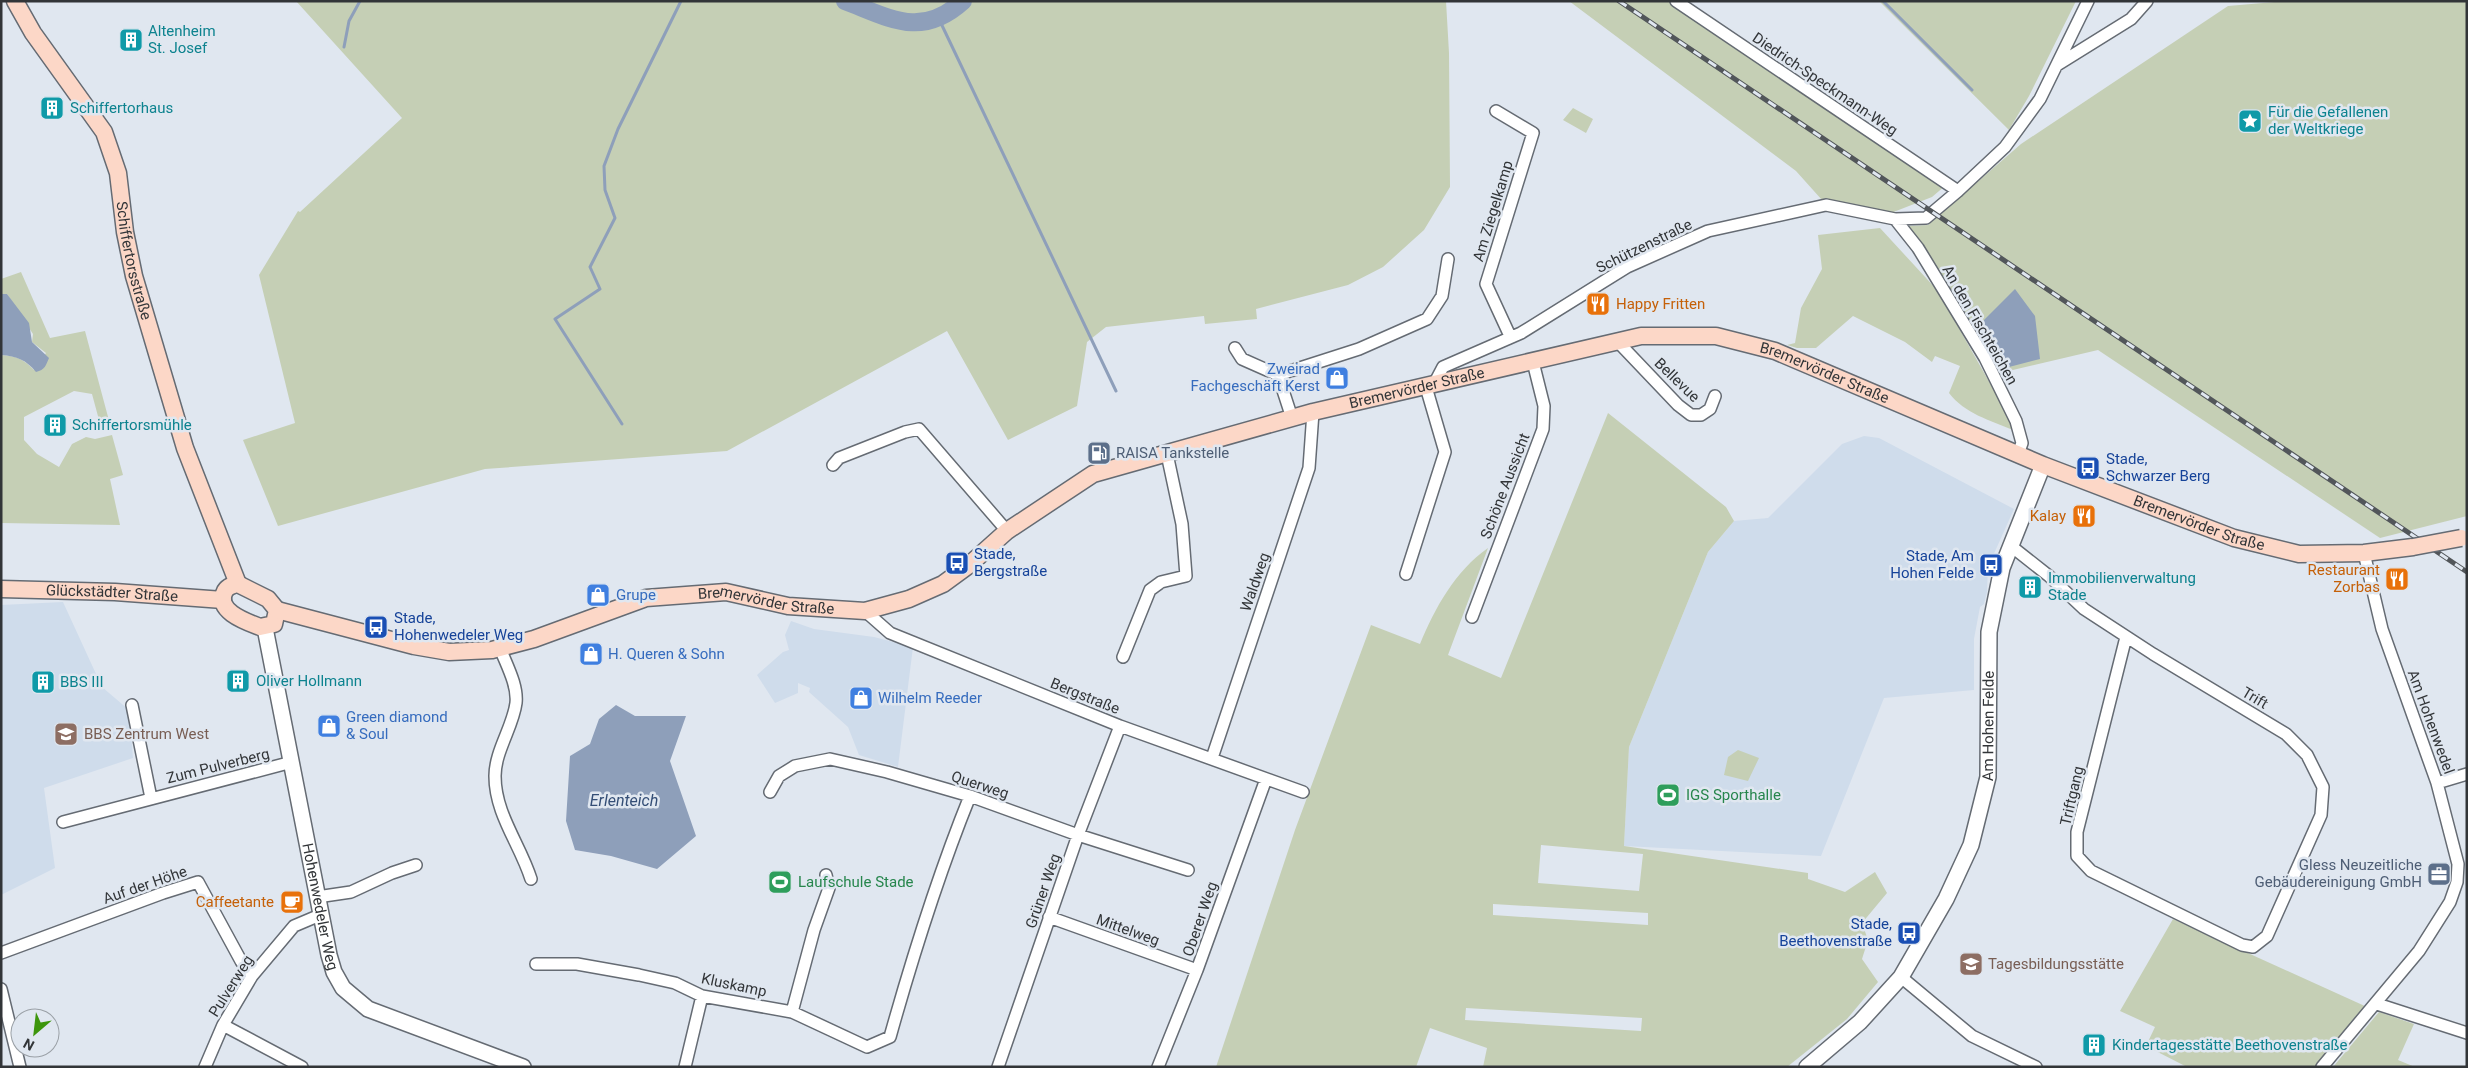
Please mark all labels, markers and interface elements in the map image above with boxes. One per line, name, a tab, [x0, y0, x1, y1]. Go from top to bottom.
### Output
place label: Altenheim St. Josef	[148, 22, 216, 57]
building icon: Altenheim St. Josef	[118, 27, 144, 53]
street label: Diedrich-Speckmann-Weg	[1749, 29, 1901, 139]
building icon: Schiffertorhaus	[39, 95, 65, 121]
place label: Schiffertorhaus	[70, 99, 173, 117]
place label: Für die Gefallenen der Weltkriege	[2268, 103, 2388, 138]
place icon: Für die Gefallenen der Weltkriege	[2237, 108, 2263, 134]
street label: Am Ziegelkamp	[1469, 158, 1517, 264]
street label: Schiffertorsstraße	[112, 200, 156, 322]
street label: Schützenstraße	[1593, 215, 1695, 277]
street label: An den Fischteichen	[1938, 262, 2022, 388]
restaurant icon: Happy Fritten	[1585, 291, 1611, 317]
place label: Happy Fritten	[1616, 295, 1705, 313]
street label: Bremervörder Straße	[1758, 339, 1892, 407]
street label: Bellevue	[1651, 354, 1703, 406]
place label: Zweirad Fachgeschäft Kerst	[1191, 360, 1320, 395]
street label: Bremervörder Straße	[1347, 364, 1486, 412]
shop icon: Zweirad Fachgeschäft Kerst	[1324, 365, 1350, 391]
building icon: Schiffertorsmühle	[42, 412, 68, 438]
place label: Schiffertorsmühle	[72, 416, 192, 434]
street label: Schöne Aussicht	[1477, 431, 1533, 541]
fuel station icon: RAISA Tankstelle	[1086, 440, 1112, 466]
place label: RAISA Tankstelle	[1116, 444, 1229, 462]
place label: Stade, Schwarzer Berg	[2106, 450, 2210, 485]
bus stop icon: Stade, Schwarzer Berg	[2075, 455, 2101, 481]
street label: Bremervörder Straße	[2131, 491, 2267, 554]
restaurant icon: Kalay	[2071, 503, 2097, 529]
place label: Kalay	[2030, 507, 2066, 525]
place label: Stade, Bergstraße	[974, 545, 1047, 580]
place label: Stade, Am Hohen Felde	[1890, 547, 1974, 582]
bus stop icon: Stade, Bergstraße	[944, 550, 970, 576]
street label: Waldweg	[1237, 550, 1273, 614]
bus stop icon: Stade, Am Hohen Felde	[1978, 552, 2004, 578]
place label: Restaurant Zorbas	[2308, 561, 2380, 596]
restaurant icon: Restaurant Zorbas	[2384, 566, 2410, 592]
place label: Immobilienverwaltung Stade	[2048, 569, 2196, 604]
building icon: Immobilienverwaltung Stade	[2017, 574, 2043, 600]
street label: Glückstädter Straße	[46, 581, 179, 606]
shop icon: Grupe	[585, 582, 611, 608]
street label: Bremervörder Straße	[697, 582, 835, 618]
place label: Grupe	[616, 586, 656, 604]
place label: Stade, Hohenwedeler Weg	[394, 609, 523, 644]
bus stop icon: Stade, Hohenwedeler Weg	[363, 614, 389, 640]
shop icon: H. Queren & Sohn	[578, 641, 604, 667]
place label: H. Queren & Sohn	[608, 645, 725, 663]
street label: Am Hohenwedel	[2404, 667, 2458, 777]
building icon: Oliver Hollmann	[225, 668, 251, 694]
building icon: BBS III	[30, 669, 56, 695]
street label: Am Hohen Felde	[1979, 671, 1998, 781]
place label: Oliver Hollmann	[256, 672, 362, 690]
place label: BBS III	[60, 673, 104, 691]
street label: Bergstraße	[1048, 674, 1122, 718]
street label: Trift	[2239, 683, 2271, 713]
shop icon: Wilhelm Reeder	[848, 685, 874, 711]
place label: Wilhelm Reeder	[878, 689, 982, 707]
place label: Green diamond & Soul	[346, 708, 448, 743]
shop icon: Green diamond & Soul	[316, 713, 342, 739]
school or university icon: BBS Zentrum West	[53, 721, 79, 747]
place label: BBS Zentrum West	[84, 725, 209, 743]
street label: Zum Pulverberg	[165, 745, 271, 787]
street label: Triftgang	[2056, 764, 2088, 828]
street label: Querweg	[949, 767, 1011, 803]
sports icon: IGS Sporthalle	[1655, 782, 1681, 808]
place label: IGS Sporthalle	[1686, 786, 1781, 804]
water label: Erlenteich	[590, 791, 658, 810]
street label: Hohenwedeler Weg	[298, 841, 342, 972]
street label: Grüner Weg	[1022, 851, 1064, 931]
place label: Gless Neuzeitliche Gebäudereinigung GmbH	[2254, 856, 2422, 891]
office icon: Gless Neuzeitliche Gebäudereinigung GmbH	[2426, 861, 2452, 887]
street label: Auf der Höhe	[101, 862, 189, 908]
sports icon: Laufschule Stade	[767, 869, 793, 895]
place label: Laufschule Stade	[798, 873, 914, 891]
street label: Oberer Weg	[1179, 879, 1221, 959]
cafe icon: Caffeetante	[279, 889, 305, 915]
place label: Caffeetante	[196, 893, 274, 911]
street label: Mittelweg	[1094, 910, 1162, 950]
place label: Stade, Beethovenstraße	[1779, 915, 1892, 950]
bus stop icon: Stade, Beethovenstraße	[1896, 920, 1922, 946]
school or university icon: Tagesbildungsstätte	[1958, 951, 1984, 977]
street label: Pulverweg	[205, 952, 257, 1020]
place label: Tagesbildungsstätte	[1988, 955, 2124, 973]
street label: Kluskamp	[700, 969, 768, 1001]
north arrow	[10, 1008, 60, 1058]
building icon: Kindertagesstätte Beethovenstraße	[2081, 1032, 2107, 1058]
text: N	[21, 1035, 37, 1054]
place label: Kindertagesstätte Beethovenstraße	[2112, 1036, 2347, 1054]

